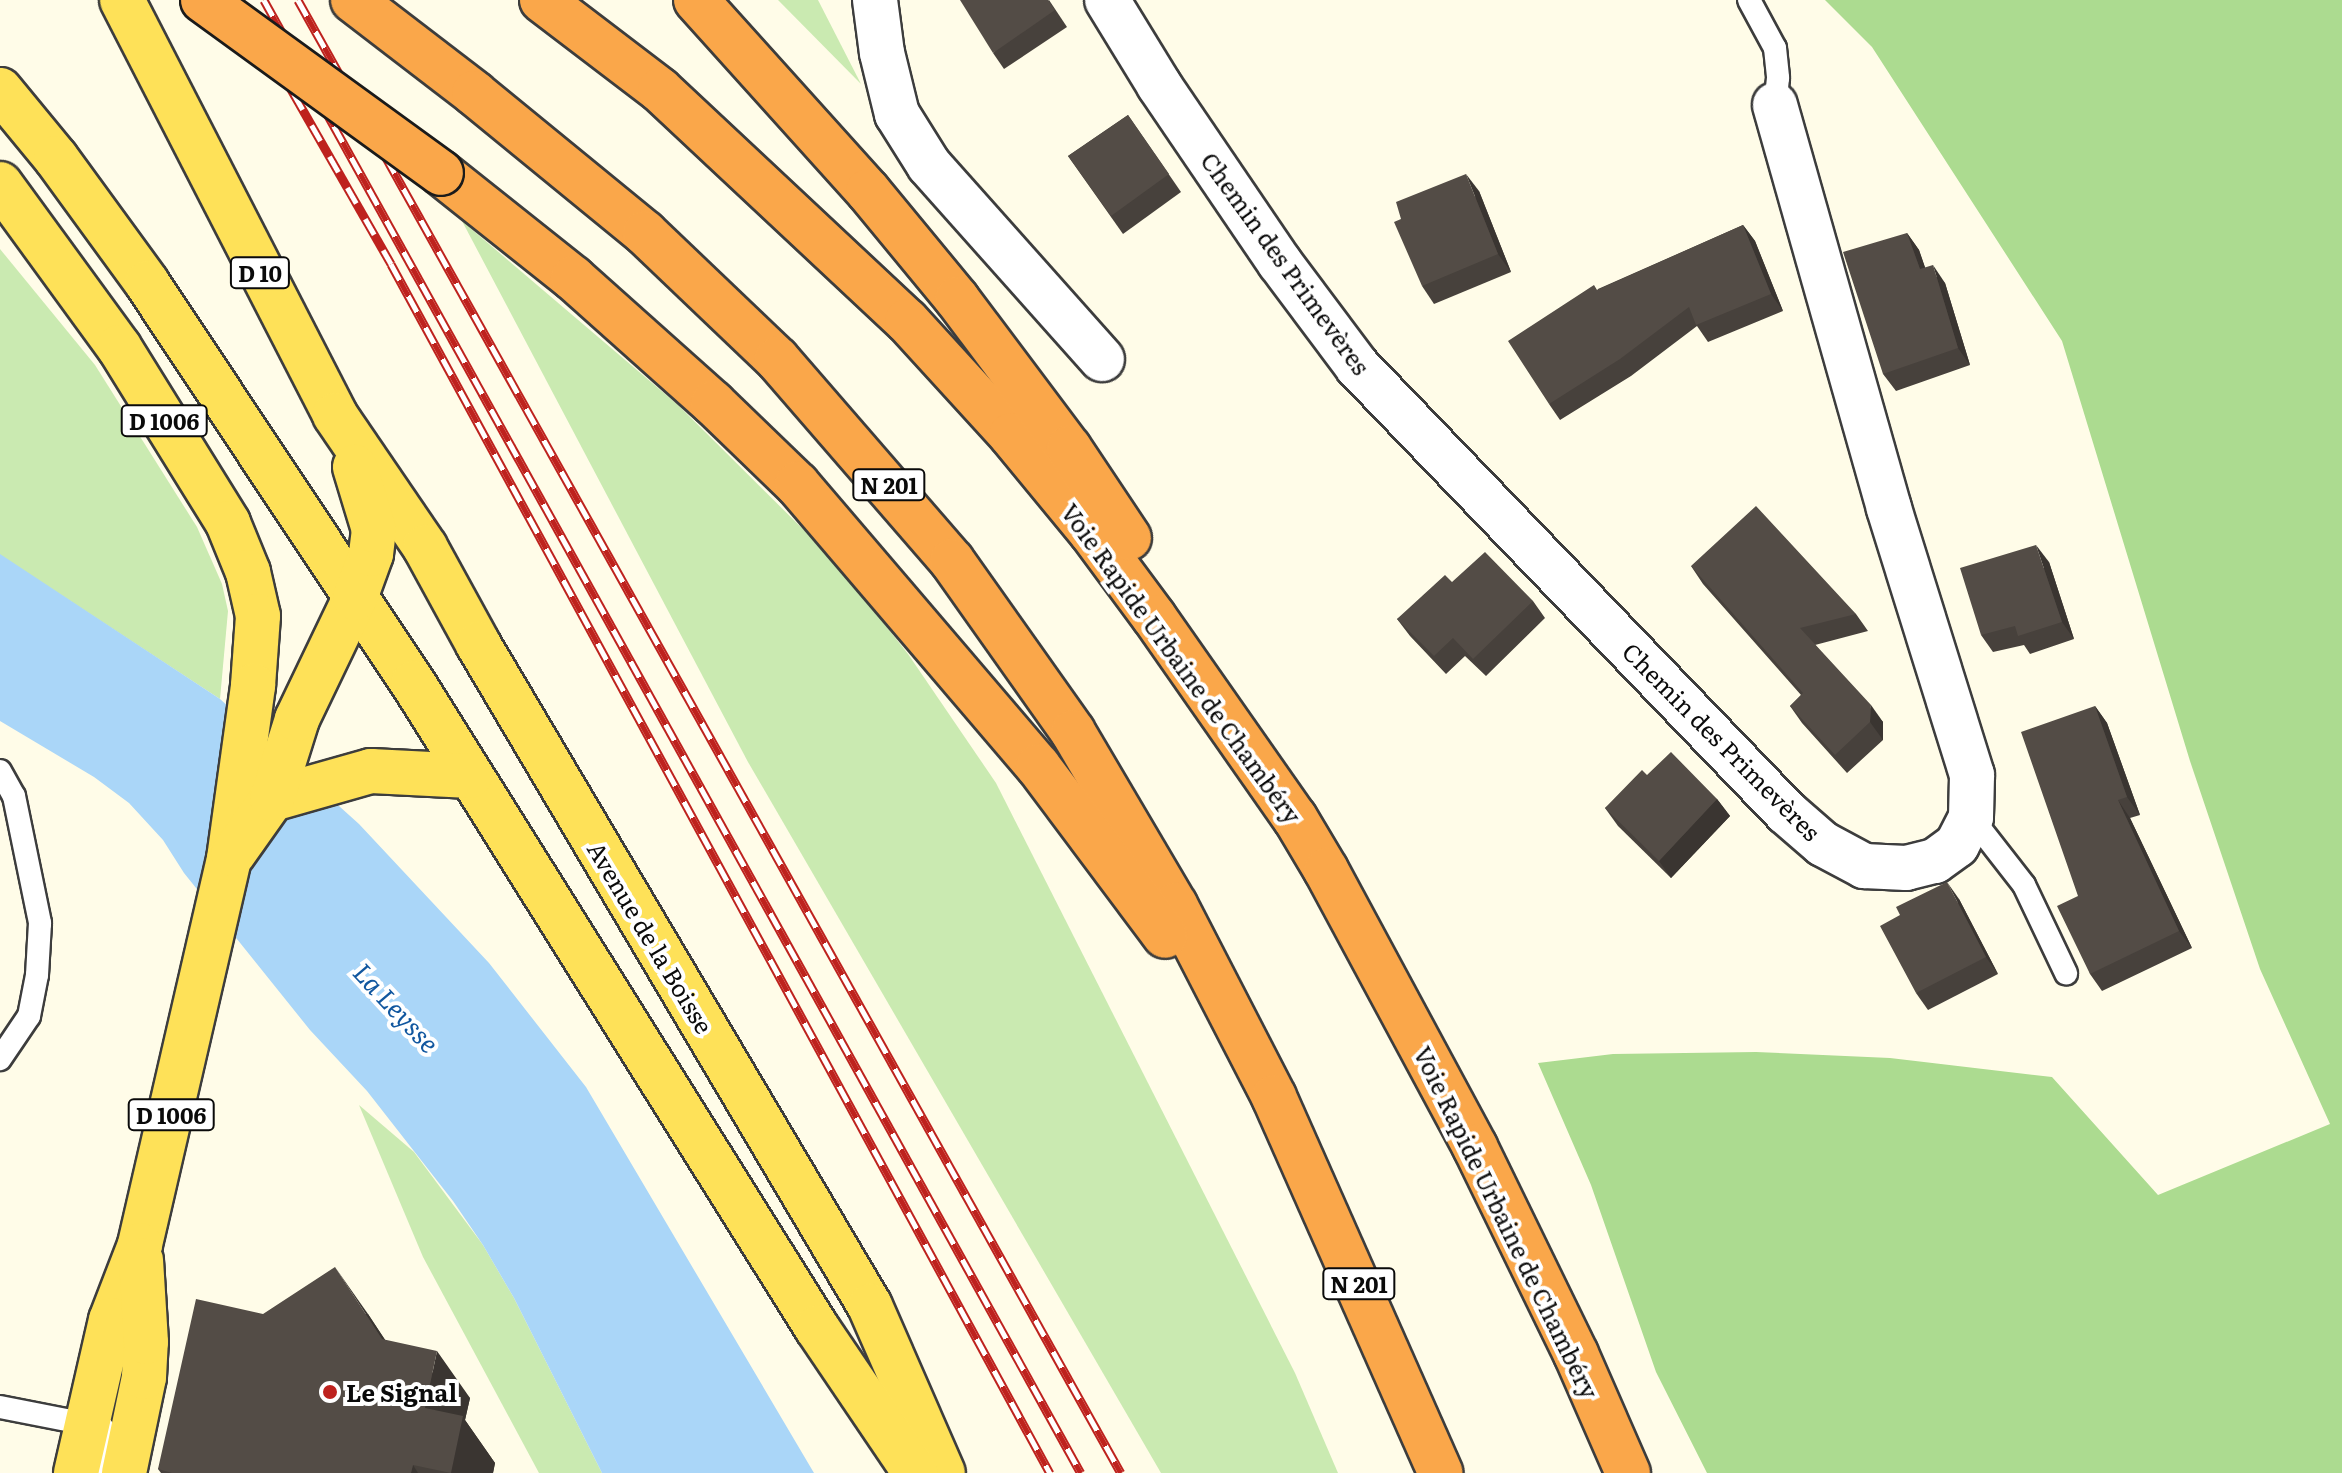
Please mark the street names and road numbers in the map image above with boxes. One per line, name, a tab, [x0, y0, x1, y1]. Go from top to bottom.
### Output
street label: Chemin des Primevères	[1196, 146, 1376, 380]
road number: D 10	[228, 255, 292, 291]
road number: D 1006	[120, 403, 208, 439]
road number: N 201	[851, 467, 927, 503]
street label: Voie Rapide Urbaine de Chambéry	[1056, 497, 1308, 829]
street label: Chemin des Primevères	[1617, 636, 1827, 846]
street label: Avenue de la Boisse	[582, 836, 720, 1038]
street label: Voie Rapide Urbaine de Chambéry	[1409, 1041, 1605, 1403]
road number: D 1006	[127, 1097, 215, 1133]
road number: N 201	[1321, 1266, 1397, 1302]

